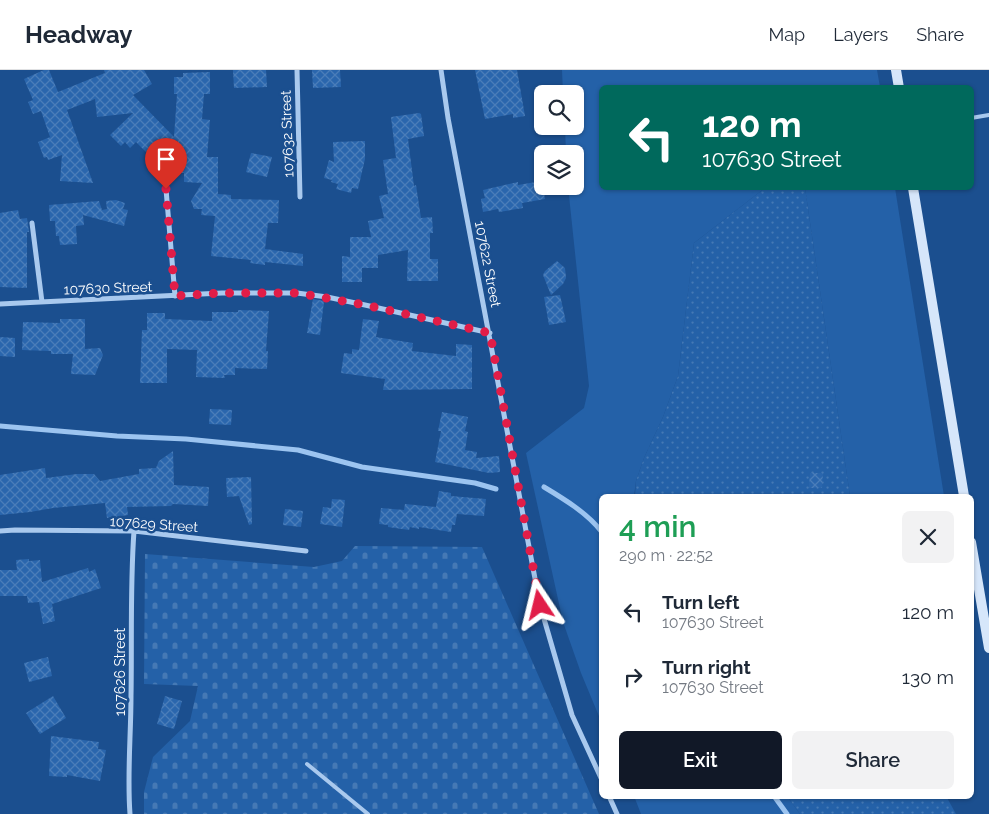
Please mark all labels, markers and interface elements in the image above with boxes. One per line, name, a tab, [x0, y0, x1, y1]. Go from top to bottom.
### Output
text: Headway	[25, 20, 133, 49]
text: Map	[769, 24, 805, 45]
text: Layers	[833, 24, 888, 45]
text: Share	[916, 24, 964, 45]
map controls	[534, 85, 584, 195]
button: search	[534, 85, 584, 135]
street label: 107632 Street	[277, 90, 297, 178]
text: 120 m	[702, 104, 802, 145]
icon: left	[619, 105, 684, 170]
pin	[145, 138, 187, 189]
icon: arrive	[152, 145, 180, 173]
button: layers	[534, 145, 584, 195]
text: 107630 Street	[702, 146, 842, 172]
street label: 107622 Street	[472, 220, 504, 309]
street label: 107630 Street	[63, 278, 153, 298]
text: 4 min	[619, 509, 696, 544]
button: close	[902, 511, 954, 563]
street label: 107629 Street	[109, 513, 199, 535]
text: 290 m · 22:52	[619, 546, 713, 565]
position arrow	[513, 578, 565, 630]
text: Turn left	[662, 591, 739, 613]
icon: left	[619, 598, 647, 626]
text: 120 m	[902, 601, 954, 623]
text: 107630 Street	[662, 613, 764, 632]
street label: 107626 Street	[112, 627, 128, 716]
text: Turn right	[662, 656, 751, 678]
icon: right	[619, 663, 647, 691]
text: 130 m	[902, 666, 954, 688]
text: 107630 Street	[662, 678, 764, 697]
button: Exit	[619, 731, 782, 789]
button: Share	[792, 731, 954, 789]

